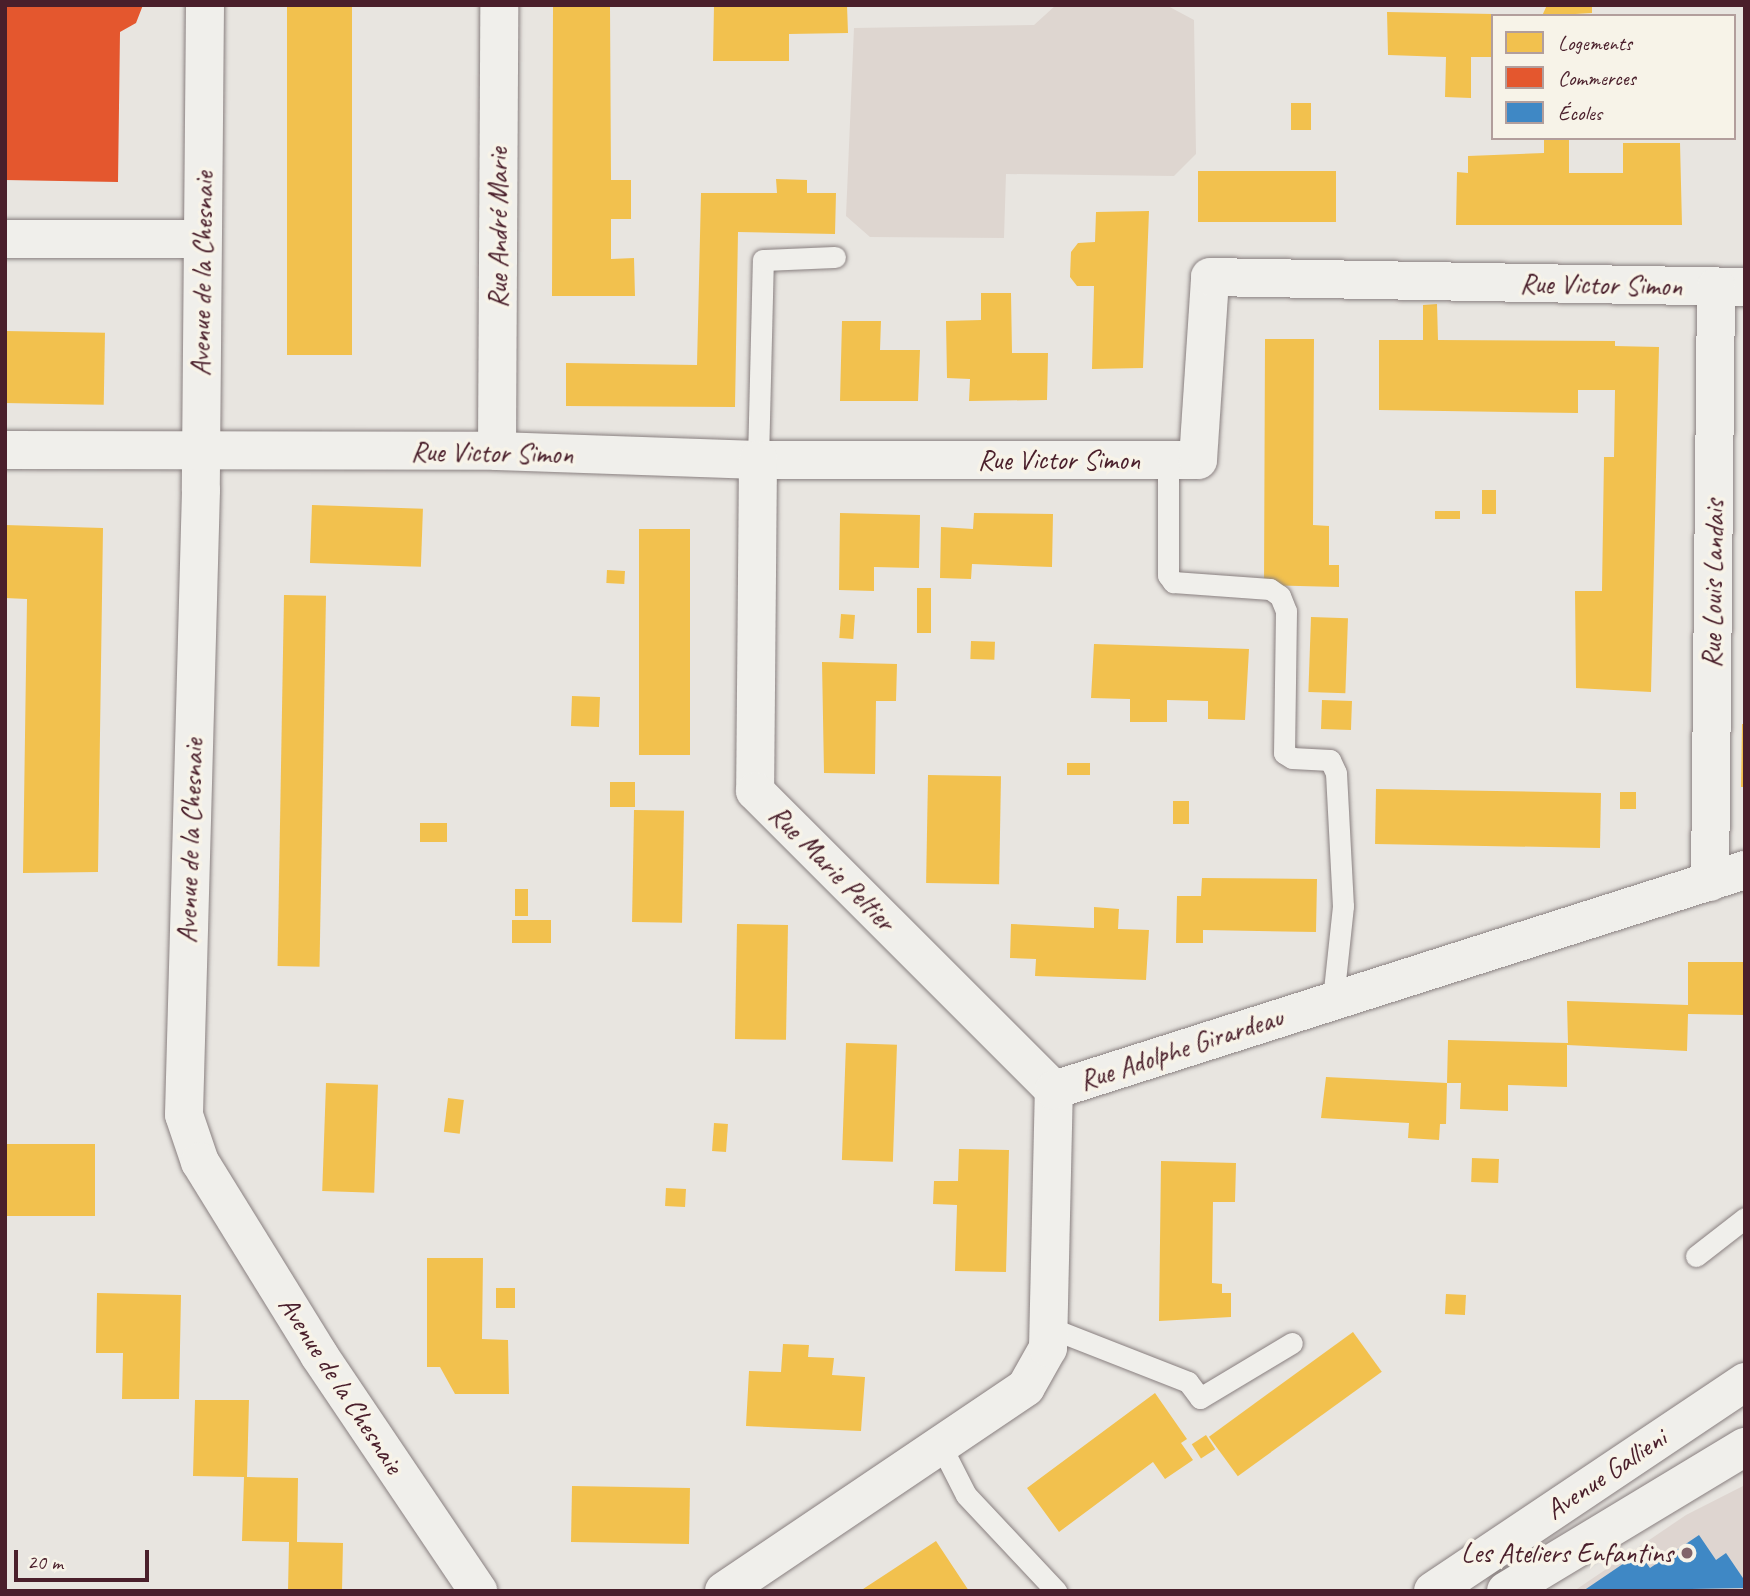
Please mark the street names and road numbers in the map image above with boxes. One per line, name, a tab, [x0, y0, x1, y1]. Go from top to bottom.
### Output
street label: Rue André Marie	[481, 148, 515, 308]
street label: Avenue de la Chesnaie	[183, 171, 221, 377]
street label: Rue Victor Simon	[1519, 267, 1683, 303]
street label: Rue Victor Simon	[410, 435, 574, 471]
street label: Rue Victor Simon	[978, 443, 1140, 477]
street label: Rue Louis Landais	[1695, 500, 1731, 668]
street label: Avenue de la Chesnaie	[170, 738, 210, 944]
street label: Rue Marie Peltier	[762, 798, 902, 938]
street label: Rue Adolphe Girardeau	[1075, 1000, 1287, 1098]
street label: Avenue de la Chesnaie	[271, 1290, 411, 1480]
street label: Avenue Gallieni	[1539, 1421, 1673, 1527]

